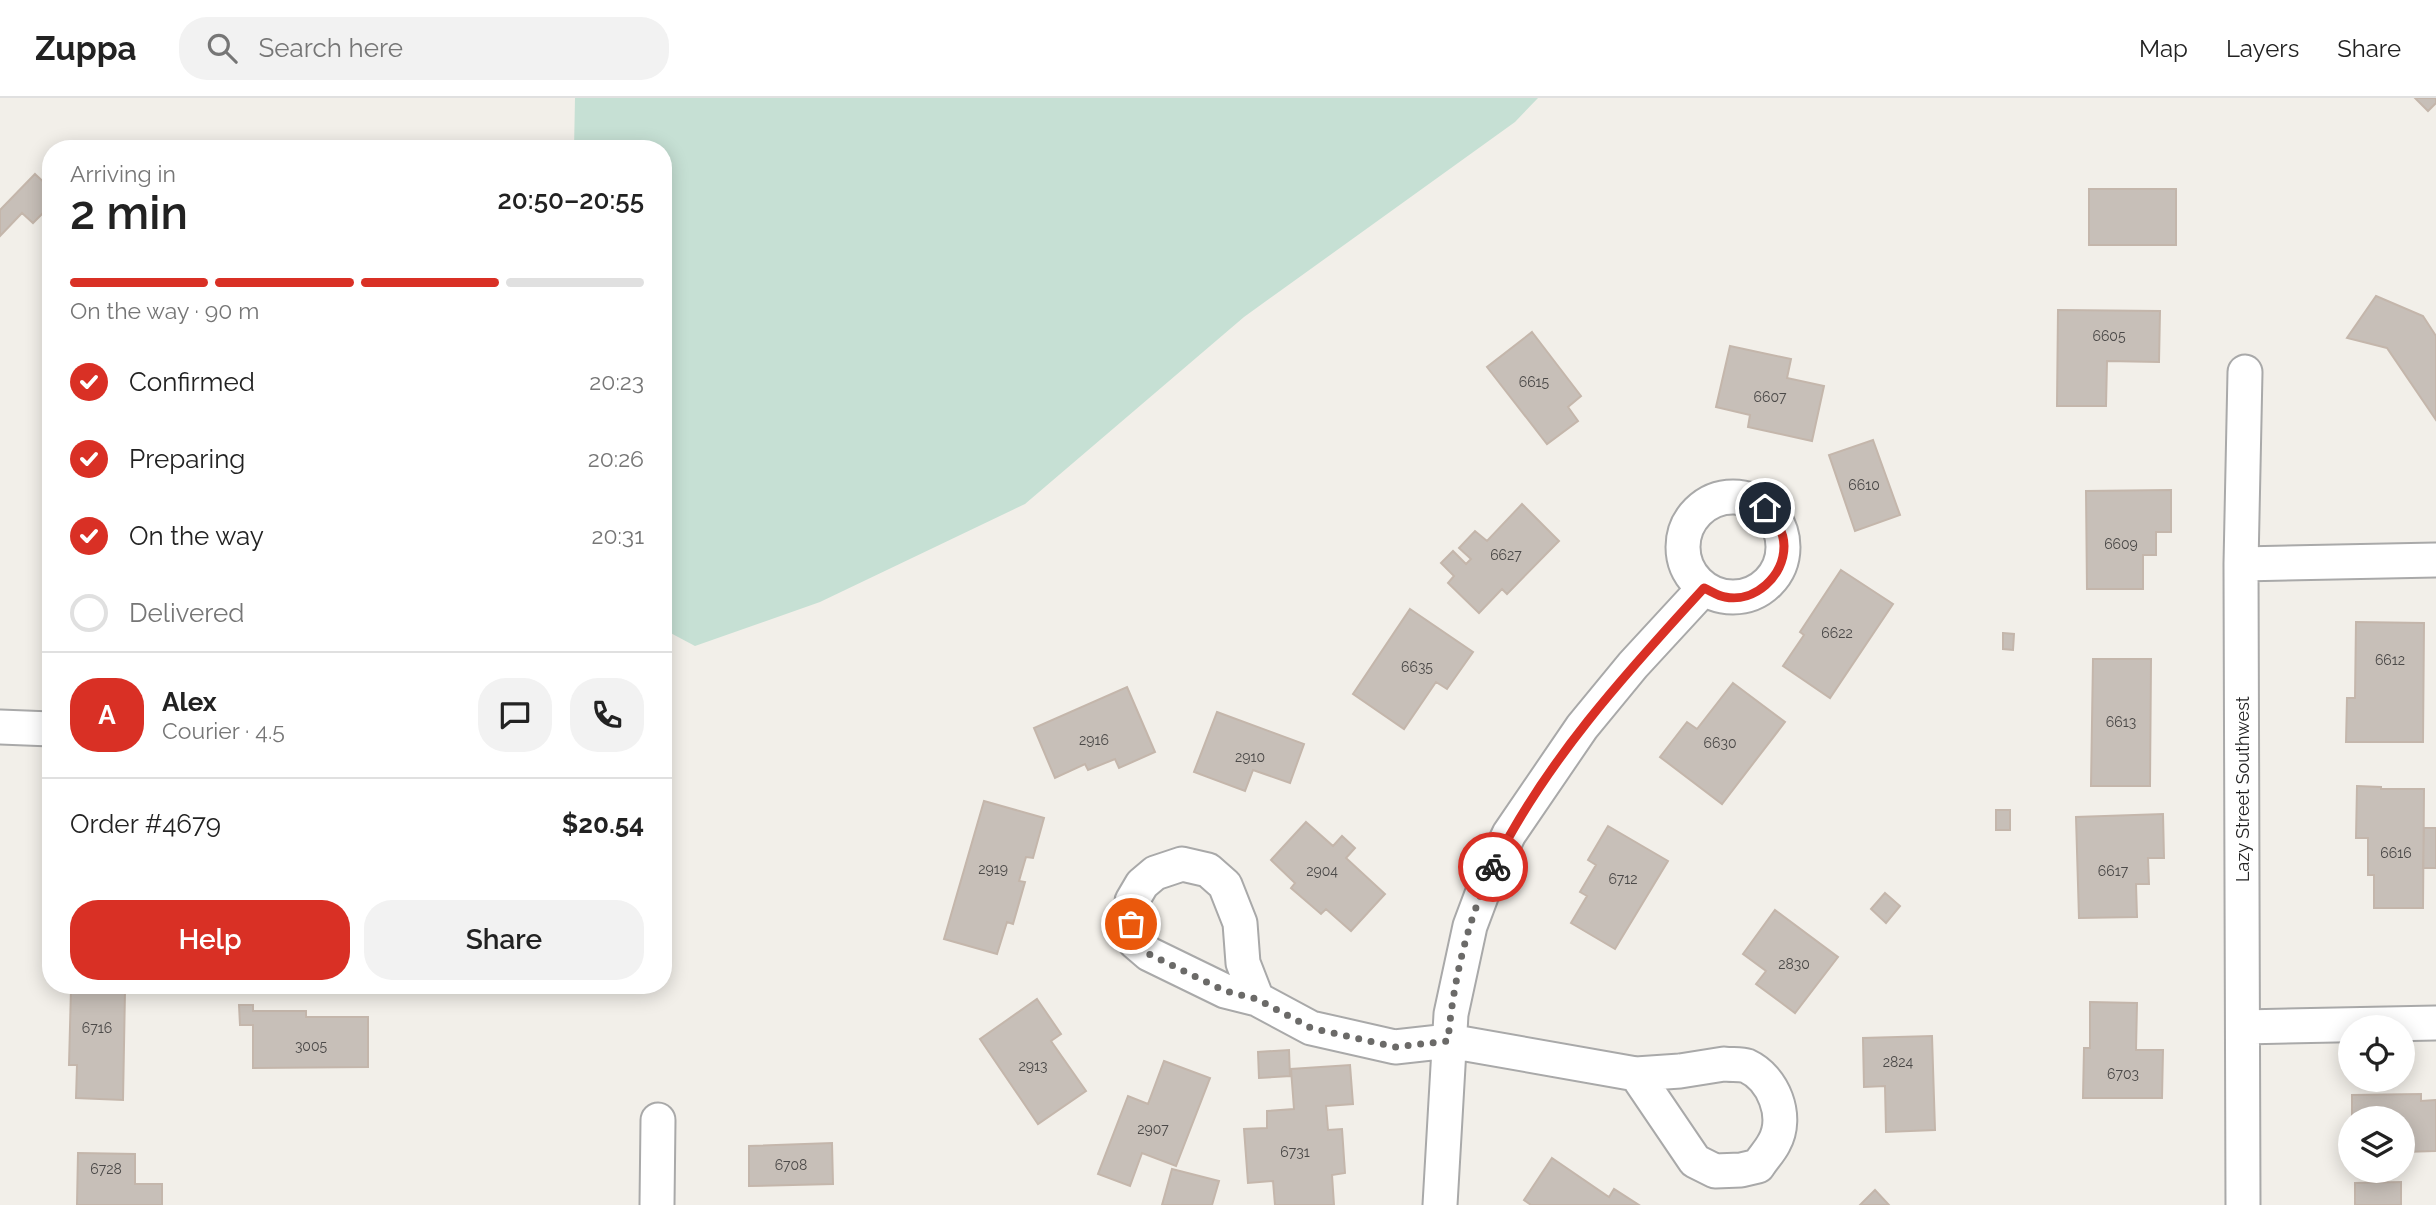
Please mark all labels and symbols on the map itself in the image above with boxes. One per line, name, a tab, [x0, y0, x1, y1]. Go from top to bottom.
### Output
house number: 6605	[2092, 328, 2126, 344]
house number: 6615	[1519, 374, 1550, 390]
house number: 6607	[1754, 389, 1787, 405]
house number: 6610	[1848, 477, 1880, 493]
pin	[1735, 478, 1795, 538]
house number: 6609	[2104, 536, 2138, 552]
house number: 6627	[1490, 547, 1522, 563]
house number: 6622	[1821, 625, 1853, 641]
house number: 6612	[2375, 652, 2405, 668]
house number: 6635	[1401, 659, 1433, 675]
street label: Lazy Street Southwest	[2232, 696, 2253, 882]
house number: 6613	[2106, 714, 2136, 730]
house number: 2916	[1079, 732, 1109, 748]
house number: 6630	[1704, 735, 1736, 751]
house number: 2910	[1235, 749, 1265, 765]
courier	[1458, 832, 1528, 902]
house number: 6616	[2380, 845, 2412, 861]
house number: 2919	[978, 861, 1008, 877]
house number: 2904	[1306, 863, 1338, 879]
house number: 6617	[2098, 863, 2129, 879]
house number: 6712	[1608, 871, 1638, 887]
pin	[1101, 894, 1161, 954]
house number: 2830	[1778, 956, 1810, 972]
house number: 6716	[82, 1020, 112, 1036]
house number: 3005	[295, 1038, 327, 1054]
house number: 2824	[1883, 1054, 1914, 1070]
house number: 2913	[1019, 1058, 1047, 1074]
house number: 6703	[2107, 1066, 2139, 1082]
house number: 2907	[1137, 1121, 1169, 1137]
house number: 6731	[1280, 1144, 1310, 1160]
house number: 6708	[775, 1157, 807, 1173]
house number: 6728	[90, 1161, 122, 1177]

